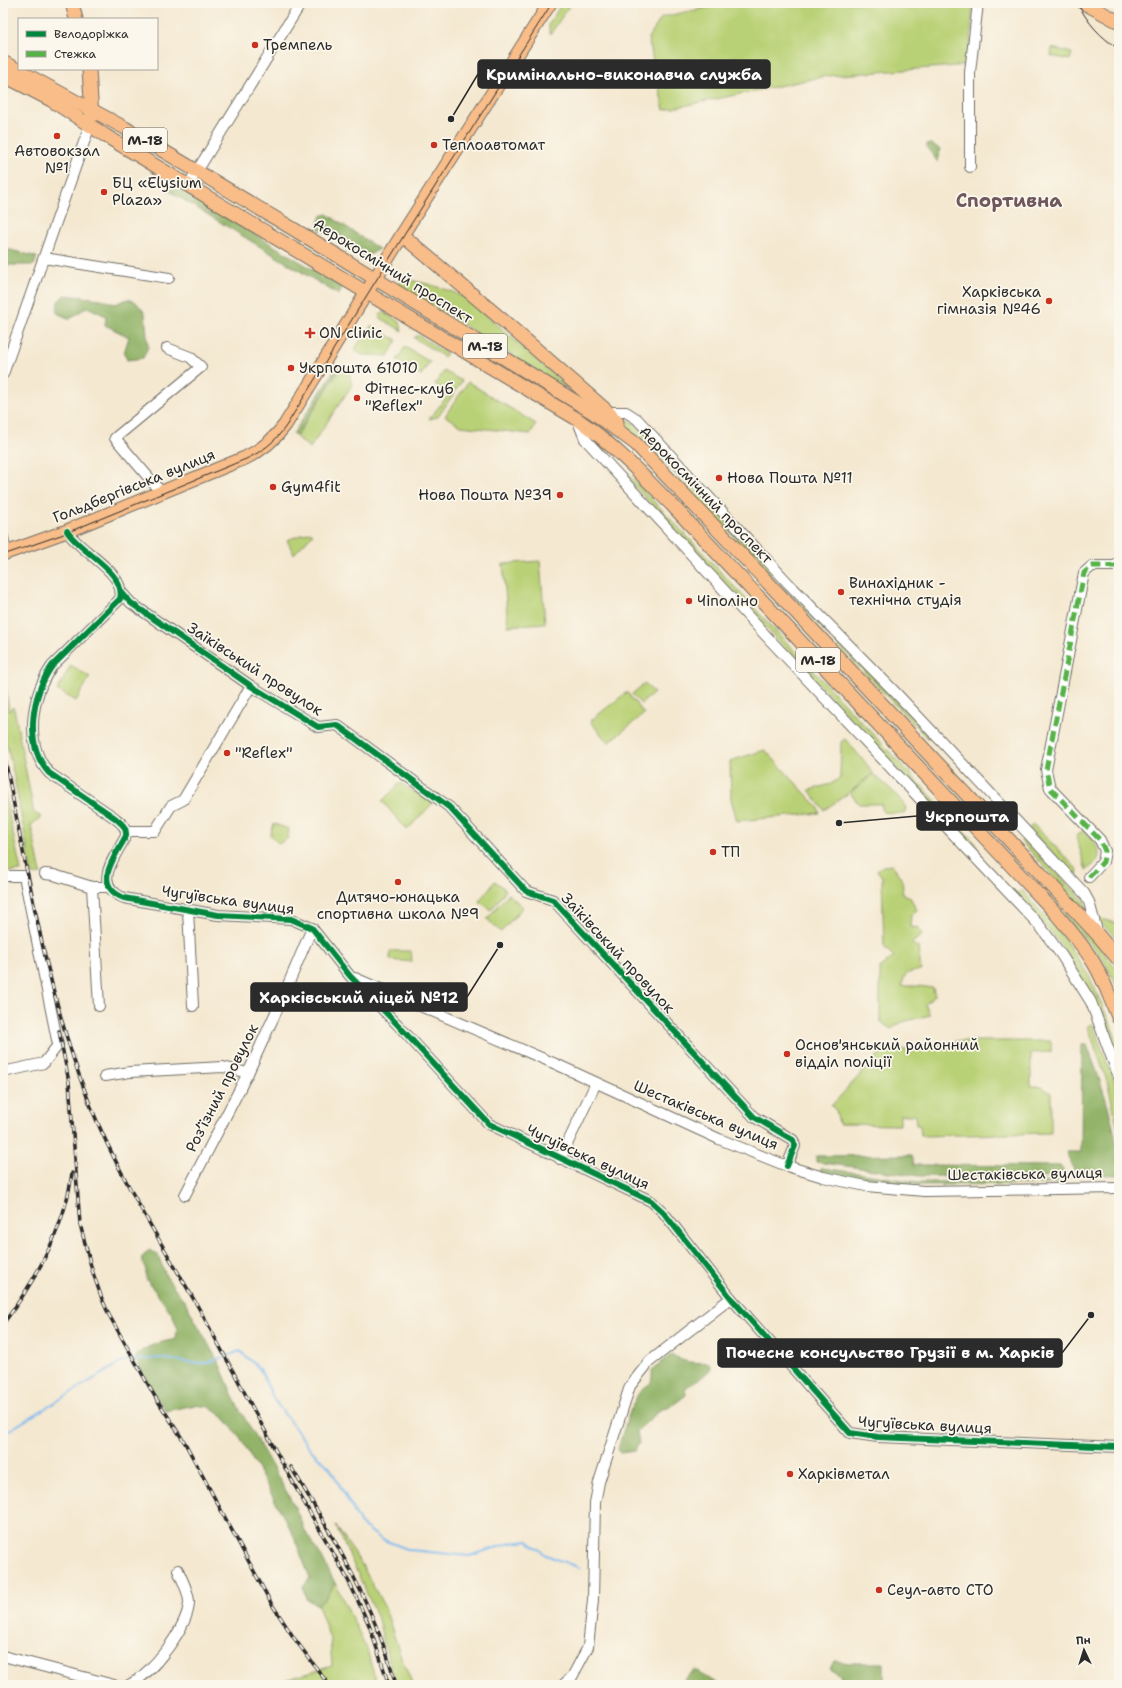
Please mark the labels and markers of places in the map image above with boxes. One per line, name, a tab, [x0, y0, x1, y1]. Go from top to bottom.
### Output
place label: Тремпель	[263, 35, 333, 55]
marker: Тремпель	[250, 40, 260, 50]
callout: Кримінально-виконавча служба	[478, 60, 770, 88]
marker: Автовокзал №1	[52, 131, 62, 141]
place label: Теплоавтомат	[442, 135, 546, 155]
marker: Теплоавтомат	[429, 140, 439, 150]
place label: Автовокзал №1	[14, 141, 100, 178]
place label: БЦ «Elysium Plaza»	[112, 173, 202, 210]
marker: БЦ «Elysium Plaza»	[99, 187, 109, 197]
place label: Харківська гімназія №46	[937, 282, 1042, 319]
marker: Харківська гімназія №46	[1044, 296, 1054, 306]
place label: ON clinic	[319, 323, 383, 343]
marker: ON clinic	[304, 327, 316, 339]
place label: Укрпошта 61010	[299, 358, 418, 378]
marker: Укрпошта 61010	[286, 363, 296, 373]
place label: Фітнес-клуб "Reflex"	[365, 379, 454, 416]
marker: Фітнес-клуб "Reflex"	[352, 393, 362, 403]
place label: Нова Пошта №11	[727, 468, 853, 488]
marker: Нова Пошта №11	[714, 473, 724, 483]
place label: Gym4fit	[281, 477, 341, 497]
marker: Gym4fit	[268, 482, 278, 492]
place label: Нова Пошта №39	[418, 485, 552, 505]
marker: Нова Пошта №39	[555, 490, 565, 500]
place label: Винахідник - технічна студія	[849, 573, 962, 610]
marker: Винахідник - технічна студія	[836, 587, 846, 597]
place label: Чіполіно	[697, 591, 758, 611]
marker: Чіполіно	[684, 596, 694, 606]
place label: "Reflex"	[235, 743, 293, 763]
marker: "Reflex"	[222, 748, 232, 758]
callout: Укрпошта	[917, 802, 1017, 830]
place label: ТП	[721, 842, 740, 862]
marker: ТП	[708, 847, 718, 857]
marker: Дитячо-юнацька спортивна школа №9	[393, 877, 403, 887]
place label: Дитячо-юнацька спортивна школа №9	[317, 887, 479, 924]
callout: Харківський ліцей №12	[251, 983, 467, 1011]
place label: Основ'янський районний відділ поліції	[795, 1035, 979, 1072]
marker: Основ'янський районний відділ поліції	[782, 1049, 792, 1059]
callout: Почесне консульство Грузії в м. Харків	[718, 1339, 1062, 1367]
place label: Харківметал	[798, 1464, 890, 1484]
marker: Харківметал	[785, 1469, 795, 1479]
place label: Сеул-авто СТО	[887, 1580, 994, 1600]
marker: Сеул-авто СТО	[874, 1585, 884, 1595]

